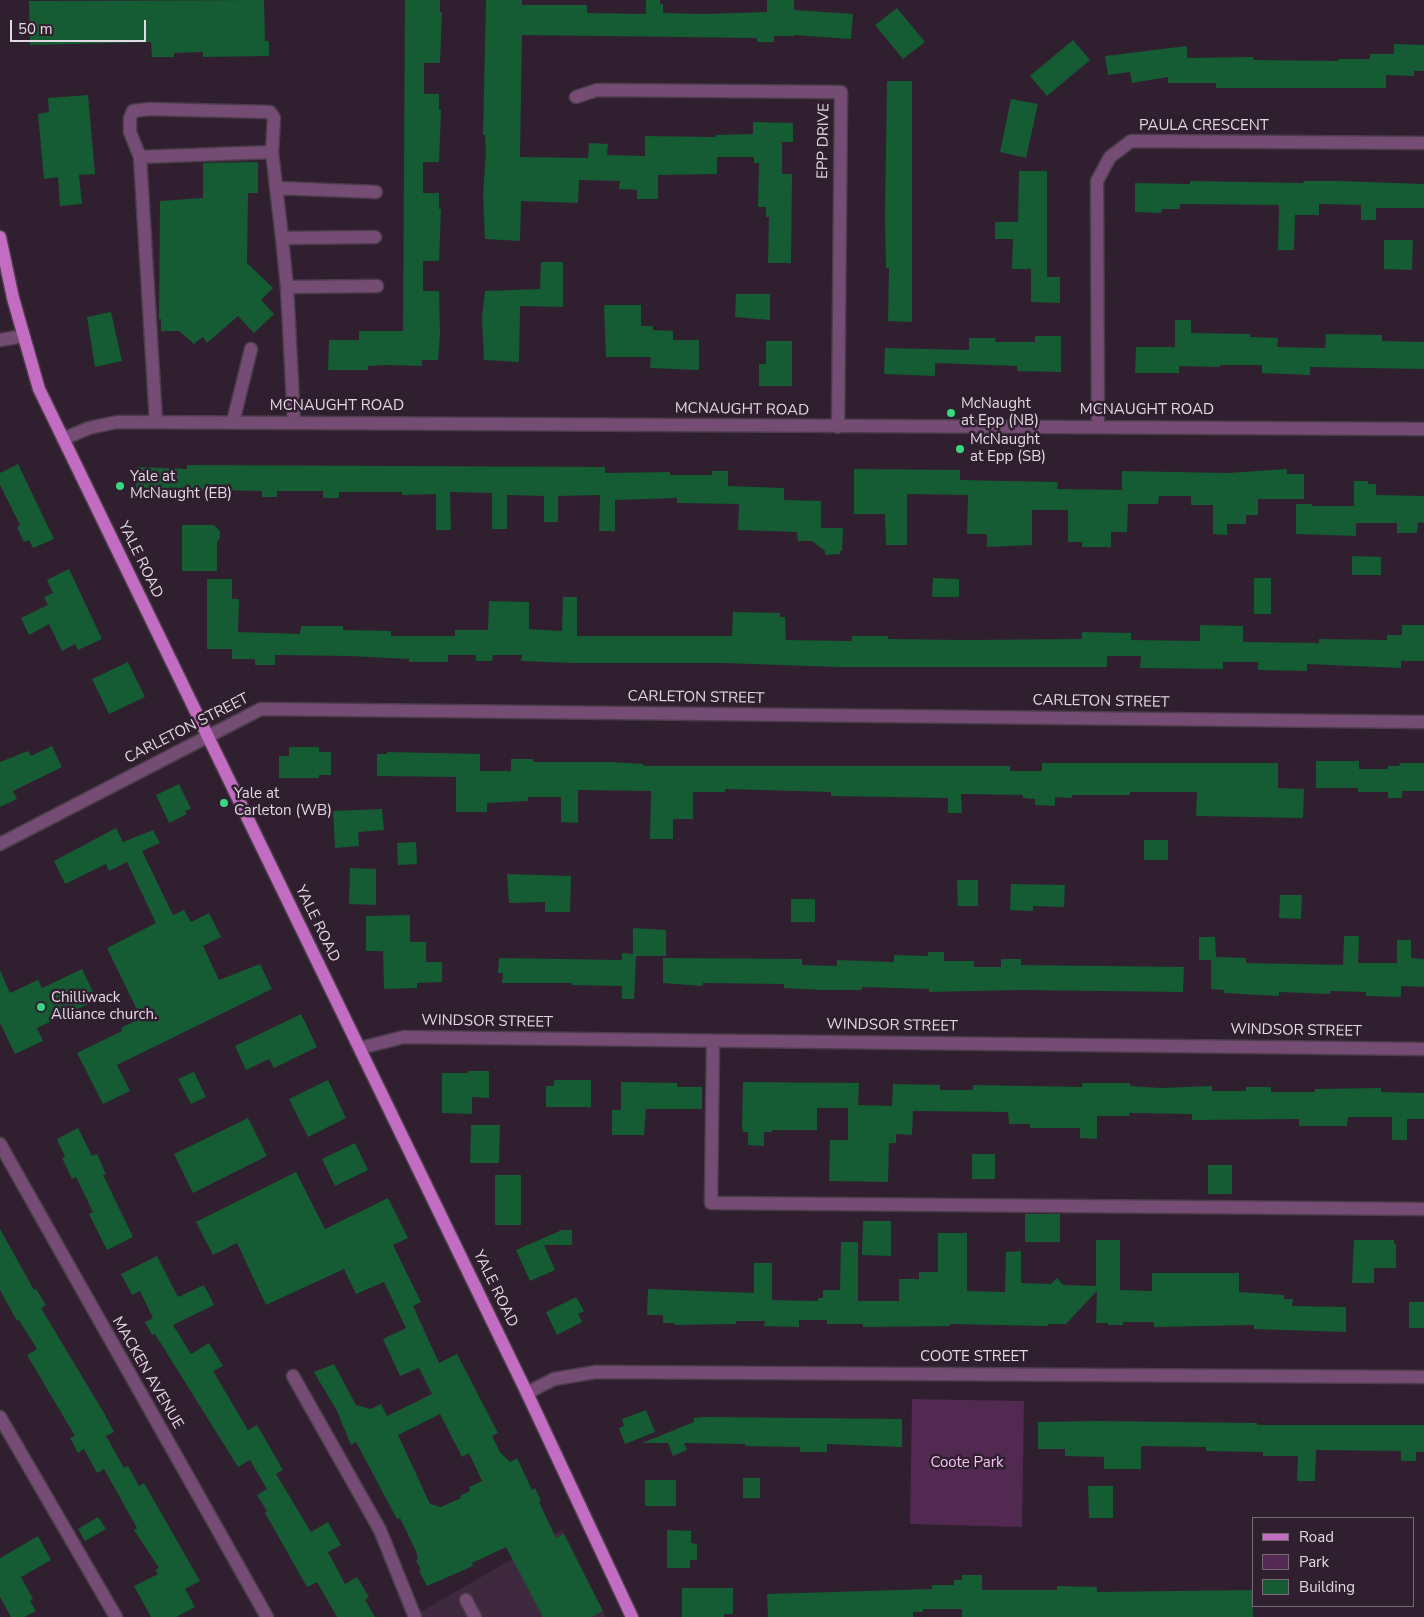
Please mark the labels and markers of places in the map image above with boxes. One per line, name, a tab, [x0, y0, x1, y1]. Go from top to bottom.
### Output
place label: McNaught at Epp (NB)	[961, 395, 1039, 430]
marker: McNaught at Epp (NB)	[945, 407, 957, 419]
place label: McNaught at Epp (SB)	[970, 431, 1046, 466]
marker: McNaught at Epp (SB)	[954, 443, 966, 455]
place label: Yale at McNaught (EB)	[130, 468, 232, 503]
marker: Yale at McNaught (EB)	[114, 480, 126, 492]
place label: Yale at Carleton (WB)	[234, 785, 332, 820]
marker: Yale at Carleton (WB)	[218, 797, 230, 809]
place label: Chilliwack Alliance church.	[51, 989, 157, 1024]
marker: Chilliwack Alliance church.	[35, 1001, 47, 1013]

